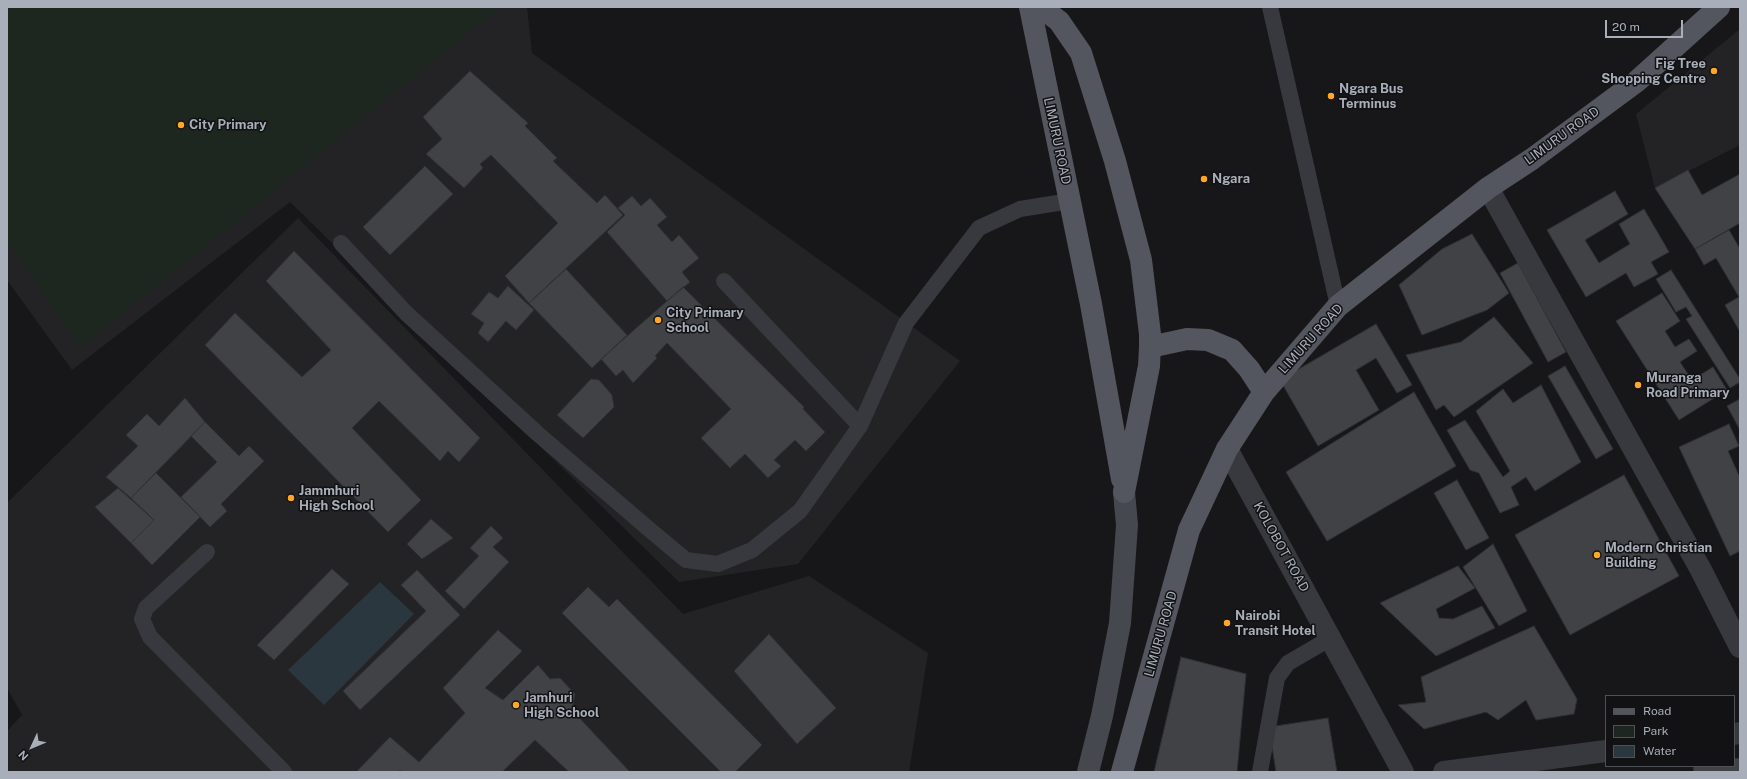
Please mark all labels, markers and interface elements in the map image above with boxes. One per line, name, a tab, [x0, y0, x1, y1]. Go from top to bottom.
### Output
scale bar	[1607, 12, 1685, 38]
text: 20 m	[1612, 20, 1640, 34]
place label: Fig Tree Shopping Centre	[1601, 56, 1706, 87]
marker: Fig Tree Shopping Centre	[1709, 66, 1719, 76]
place label: Ngara Bus Terminus	[1339, 81, 1403, 112]
marker: Ngara Bus Terminus	[1326, 91, 1336, 101]
street label: LIMURU ROAD	[1040, 96, 1074, 186]
street label: LIMURU ROAD	[1522, 104, 1602, 168]
place label: City Primary	[189, 117, 267, 133]
marker: City Primary	[176, 120, 186, 130]
place label: Ngara	[1212, 171, 1250, 187]
marker: Ngara	[1199, 174, 1209, 184]
street label: LIMURU ROAD	[1276, 301, 1346, 377]
place label: City Primary School	[666, 305, 744, 336]
marker: City Primary School	[653, 315, 663, 325]
place label: Muranga Road Primary	[1646, 370, 1730, 401]
marker: Muranga Road Primary	[1633, 380, 1643, 390]
place label: Jammhuri High School	[299, 483, 374, 514]
marker: Jammhuri High School	[286, 493, 296, 503]
street label: KOLOBOT ROAD	[1250, 499, 1312, 595]
place label: Modern Christian Building	[1605, 540, 1712, 571]
marker: Modern Christian Building	[1592, 550, 1602, 560]
street label: LIMURU ROAD	[1141, 589, 1181, 679]
place label: Nairobi Transit Hotel	[1235, 608, 1316, 639]
marker: Nairobi Transit Hotel	[1222, 618, 1232, 628]
place label: Jamhuri High School	[524, 690, 599, 721]
legend	[1605, 695, 1735, 767]
marker: Jamhuri High School	[511, 700, 521, 710]
text: Road	[1643, 704, 1671, 718]
text: Park	[1643, 724, 1669, 738]
north arrow	[12, 727, 52, 767]
text: Water	[1643, 744, 1676, 758]
text: N	[16, 748, 31, 763]

